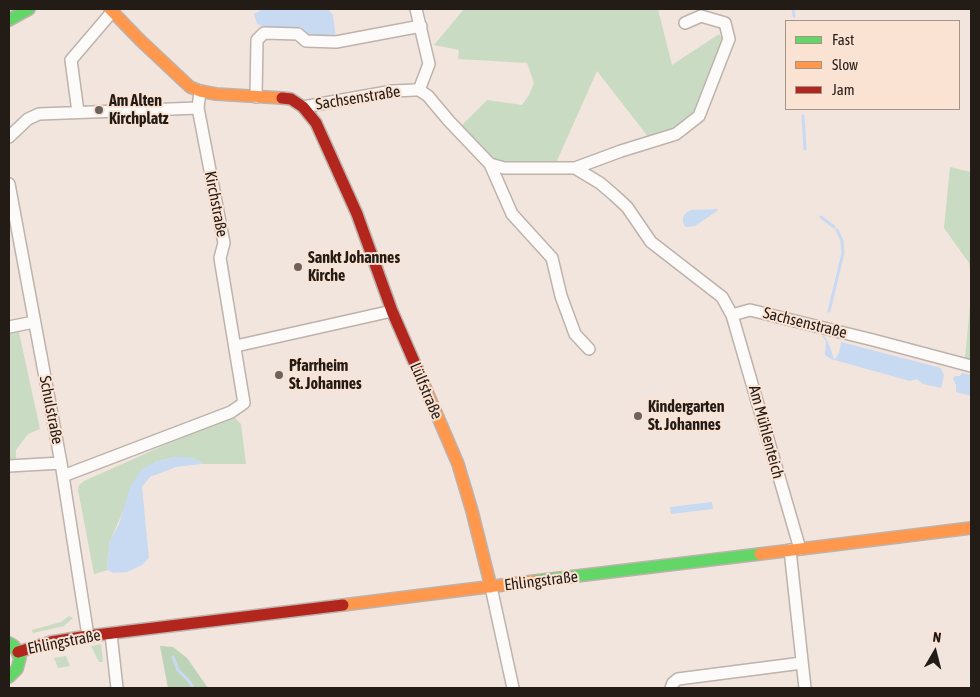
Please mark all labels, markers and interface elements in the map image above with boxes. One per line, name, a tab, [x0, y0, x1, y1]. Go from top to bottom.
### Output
legend	[785, 20, 960, 110]
text: Fast	[832, 31, 854, 48]
text: Slow	[832, 56, 858, 73]
text: Jam	[832, 81, 855, 98]
street label: Sachsenstraße	[314, 82, 402, 114]
place label: Am Alten Kirchplatz	[109, 91, 169, 129]
marker: Am Alten Kirchplatz	[93, 104, 105, 116]
street label: Kirchstraße	[200, 169, 232, 239]
place label: Sankt Johannes Kirche	[308, 248, 400, 286]
marker: Sankt Johannes Kirche	[292, 261, 304, 273]
street label: Sachsenstraße	[761, 303, 849, 343]
place label: Pfarrheim St. Johannes	[289, 356, 362, 394]
street label: Lülfstraße	[406, 360, 446, 422]
marker: Pfarrheim St. Johannes	[273, 369, 285, 381]
street label: Schulstraße	[35, 374, 67, 446]
street label: Am Mühlenteich	[744, 383, 788, 481]
place label: Kindergarten St. Johannes	[648, 397, 724, 435]
marker: Kindergarten St. Johannes	[632, 410, 644, 422]
street label: Ehlingstraße	[503, 567, 579, 595]
street label: Ehlingstraße	[26, 626, 102, 658]
north arrow	[910, 627, 960, 677]
text: N	[932, 629, 942, 646]

